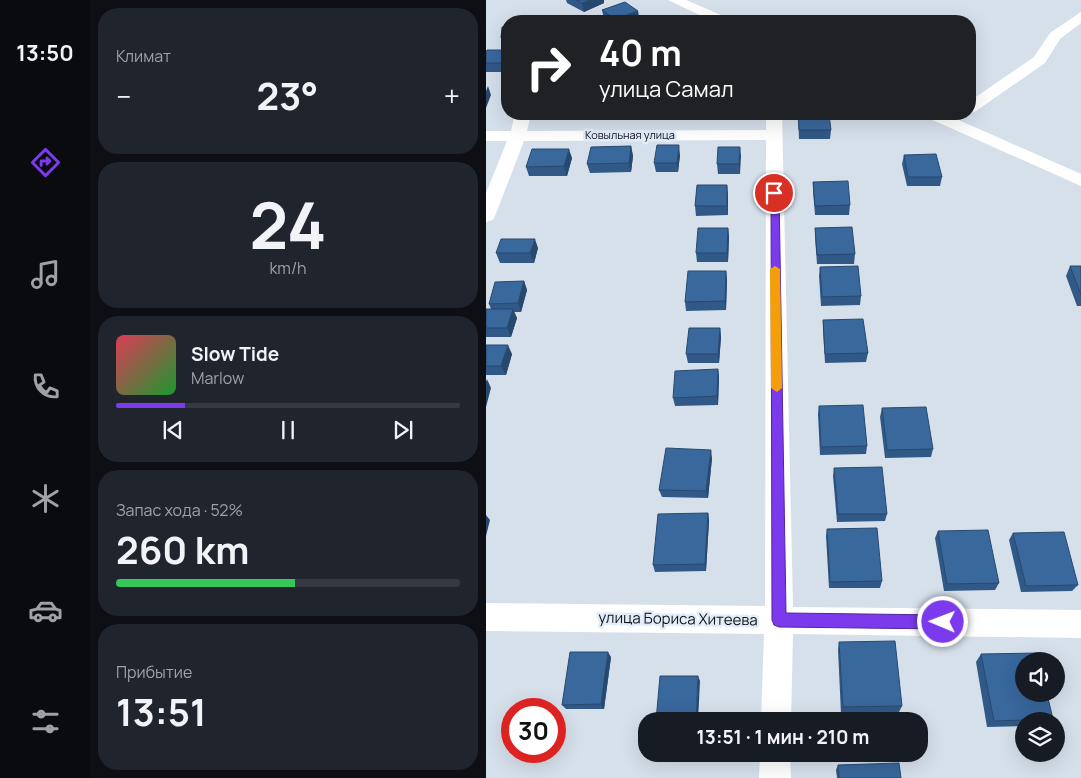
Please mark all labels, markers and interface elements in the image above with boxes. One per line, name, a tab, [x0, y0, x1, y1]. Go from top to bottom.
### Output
text: 40 m	[599, 29, 682, 77]
icon: right	[516, 35, 581, 100]
text: 13:50	[16, 38, 74, 68]
text: Климат	[116, 45, 171, 67]
text: 23°	[257, 69, 318, 121]
text: улица Самал	[599, 74, 734, 104]
text: −	[116, 77, 131, 115]
text: +	[444, 77, 460, 115]
street label: Ковыльная улица	[585, 127, 675, 142]
icon: directions	[28, 145, 63, 180]
pin	[753, 172, 795, 214]
icon: arrive	[760, 179, 788, 207]
text: 24	[250, 180, 326, 269]
icon: music	[28, 257, 63, 292]
text: km/h	[269, 257, 307, 279]
text: Slow Tide	[191, 341, 279, 367]
text: Marlow	[191, 367, 244, 389]
icon: phone	[28, 369, 63, 404]
icon: previous	[159, 416, 187, 444]
icon: pause	[274, 416, 302, 444]
icon: next	[389, 416, 417, 444]
icon: climate	[28, 481, 63, 516]
text: Запас хода · 52%	[116, 499, 243, 521]
text: 260 km	[116, 523, 249, 575]
icon: car	[28, 593, 63, 628]
position arrow	[916, 595, 968, 647]
street label: улица Бориса Хитеева	[598, 607, 758, 630]
map controls	[1015, 652, 1065, 762]
button: sound	[1015, 652, 1065, 702]
text: Прибытие	[116, 661, 192, 683]
text: 13:51	[116, 685, 207, 737]
speed limit sign: 30	[501, 698, 566, 763]
icon: filters	[28, 704, 63, 739]
button: layers	[1015, 712, 1065, 762]
text: 13:51 · 1 мин · 210 m	[697, 724, 869, 750]

